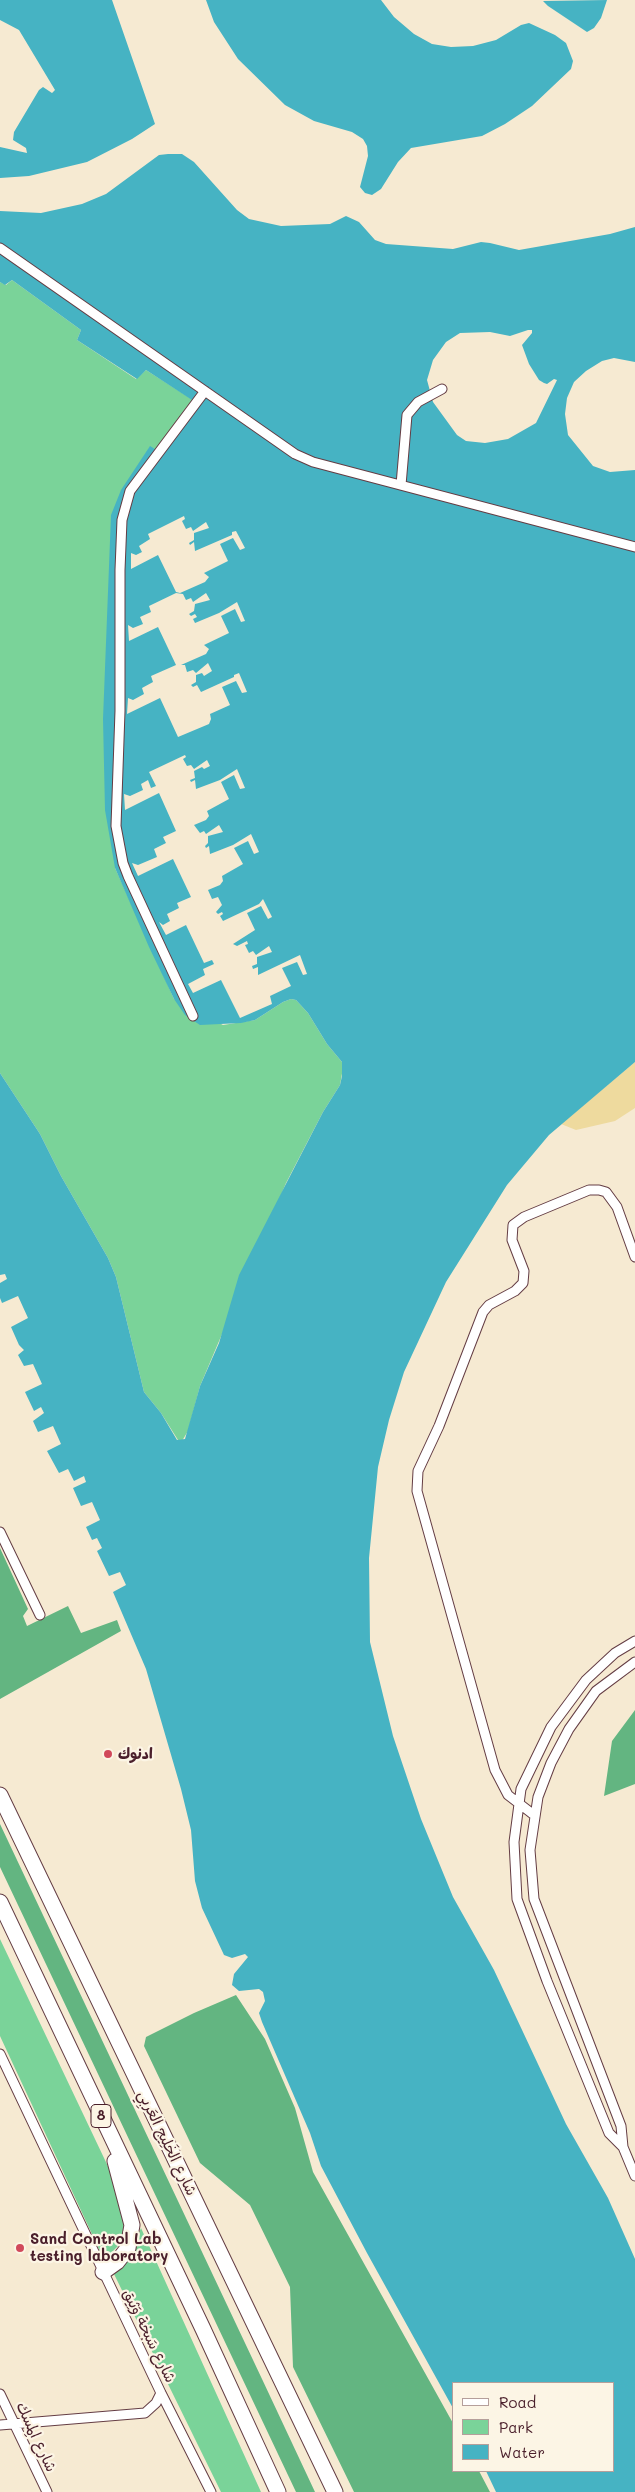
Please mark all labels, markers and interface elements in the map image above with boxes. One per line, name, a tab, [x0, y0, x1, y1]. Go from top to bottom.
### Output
place label: ادنوك	[118, 1745, 153, 1763]
marker: ادنوك	[102, 1748, 114, 1760]
street label: شارع الخَلِيج العَربِي	[134, 2087, 200, 2199]
road number: 8	[91, 2104, 111, 2128]
place label: Sand Control Lab testing laboratory	[30, 2230, 168, 2265]
marker: Sand Control Lab testing laboratory	[14, 2242, 26, 2254]
street label: شارع سَبخة وَثِيق	[119, 2286, 179, 2386]
legend	[452, 2382, 615, 2472]
text: Road	[499, 2392, 536, 2412]
street label: شارع المِسك	[12, 2399, 60, 2475]
text: Park	[499, 2417, 533, 2437]
text: Water	[499, 2442, 545, 2462]

